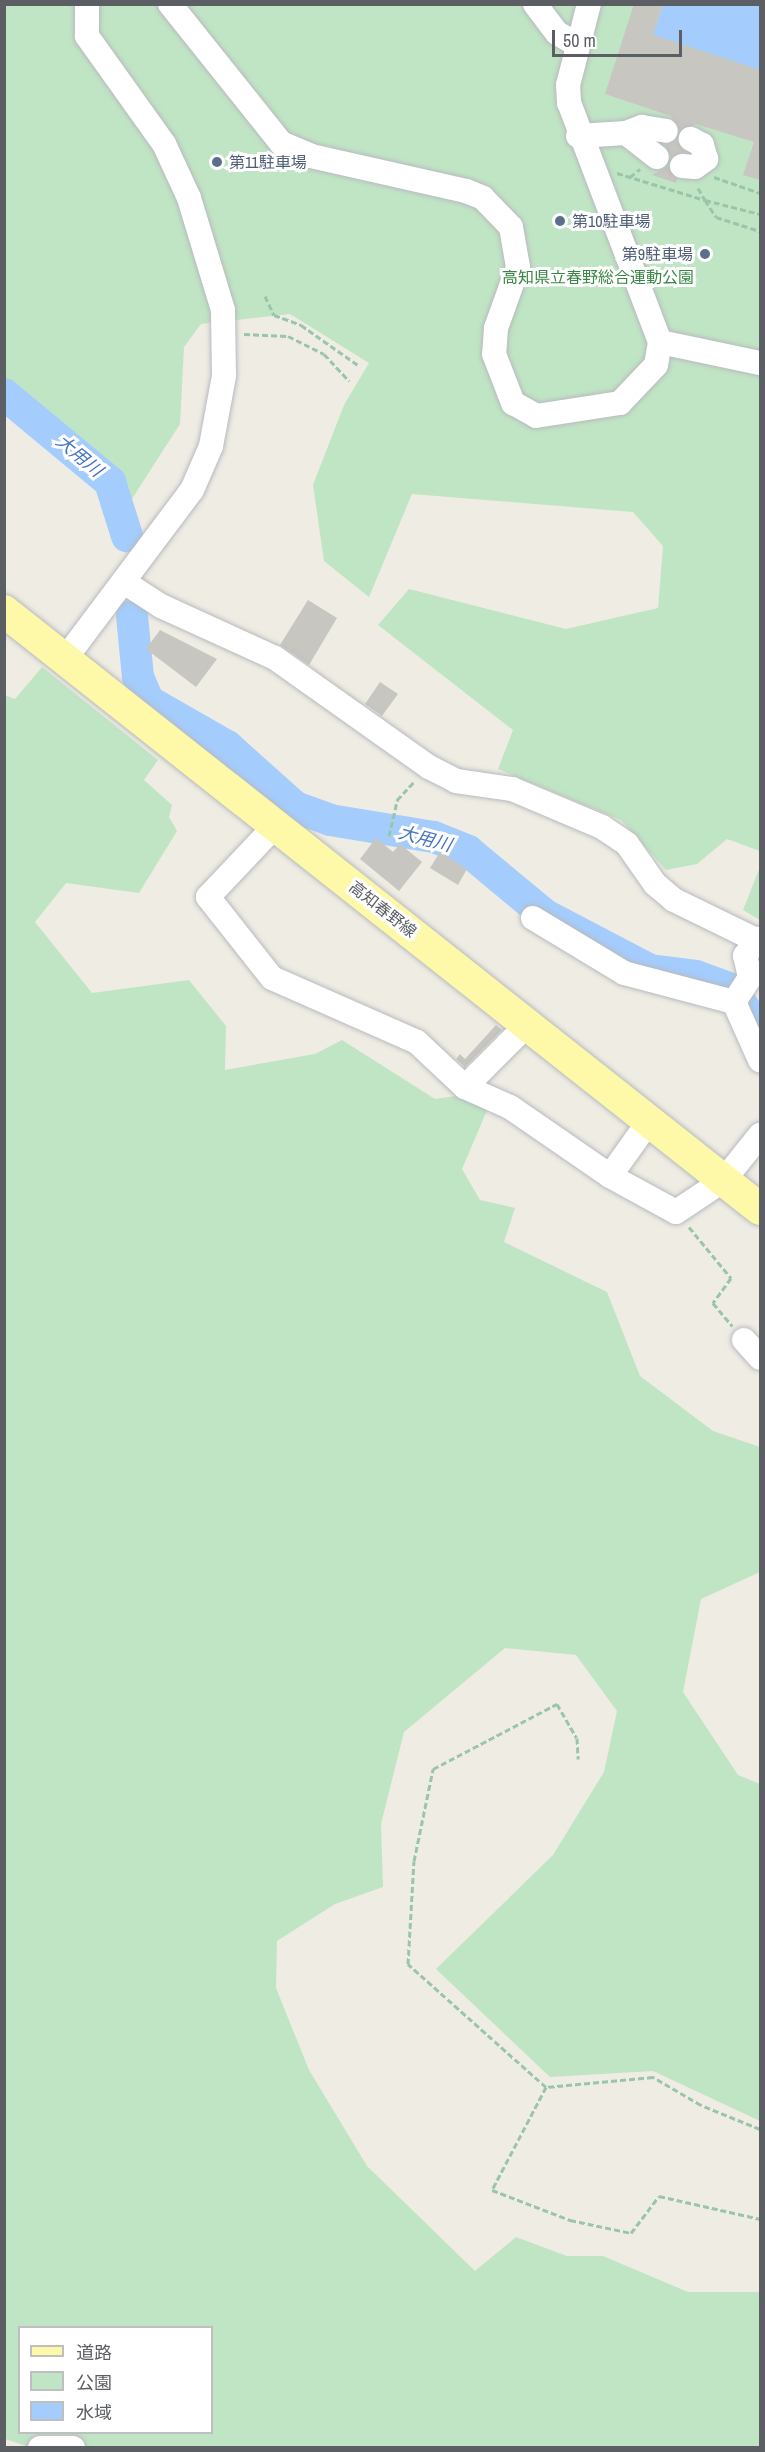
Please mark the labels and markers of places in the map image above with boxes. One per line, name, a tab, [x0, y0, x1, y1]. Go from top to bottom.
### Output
place label: 第11駐車場	[229, 152, 307, 172]
marker: 第11駐車場	[210, 155, 224, 169]
place label: 第10駐車場	[572, 211, 651, 231]
marker: 第10駐車場	[553, 214, 567, 228]
place label: 第9駐車場	[622, 244, 693, 264]
marker: 第9駐車場	[698, 247, 712, 261]

